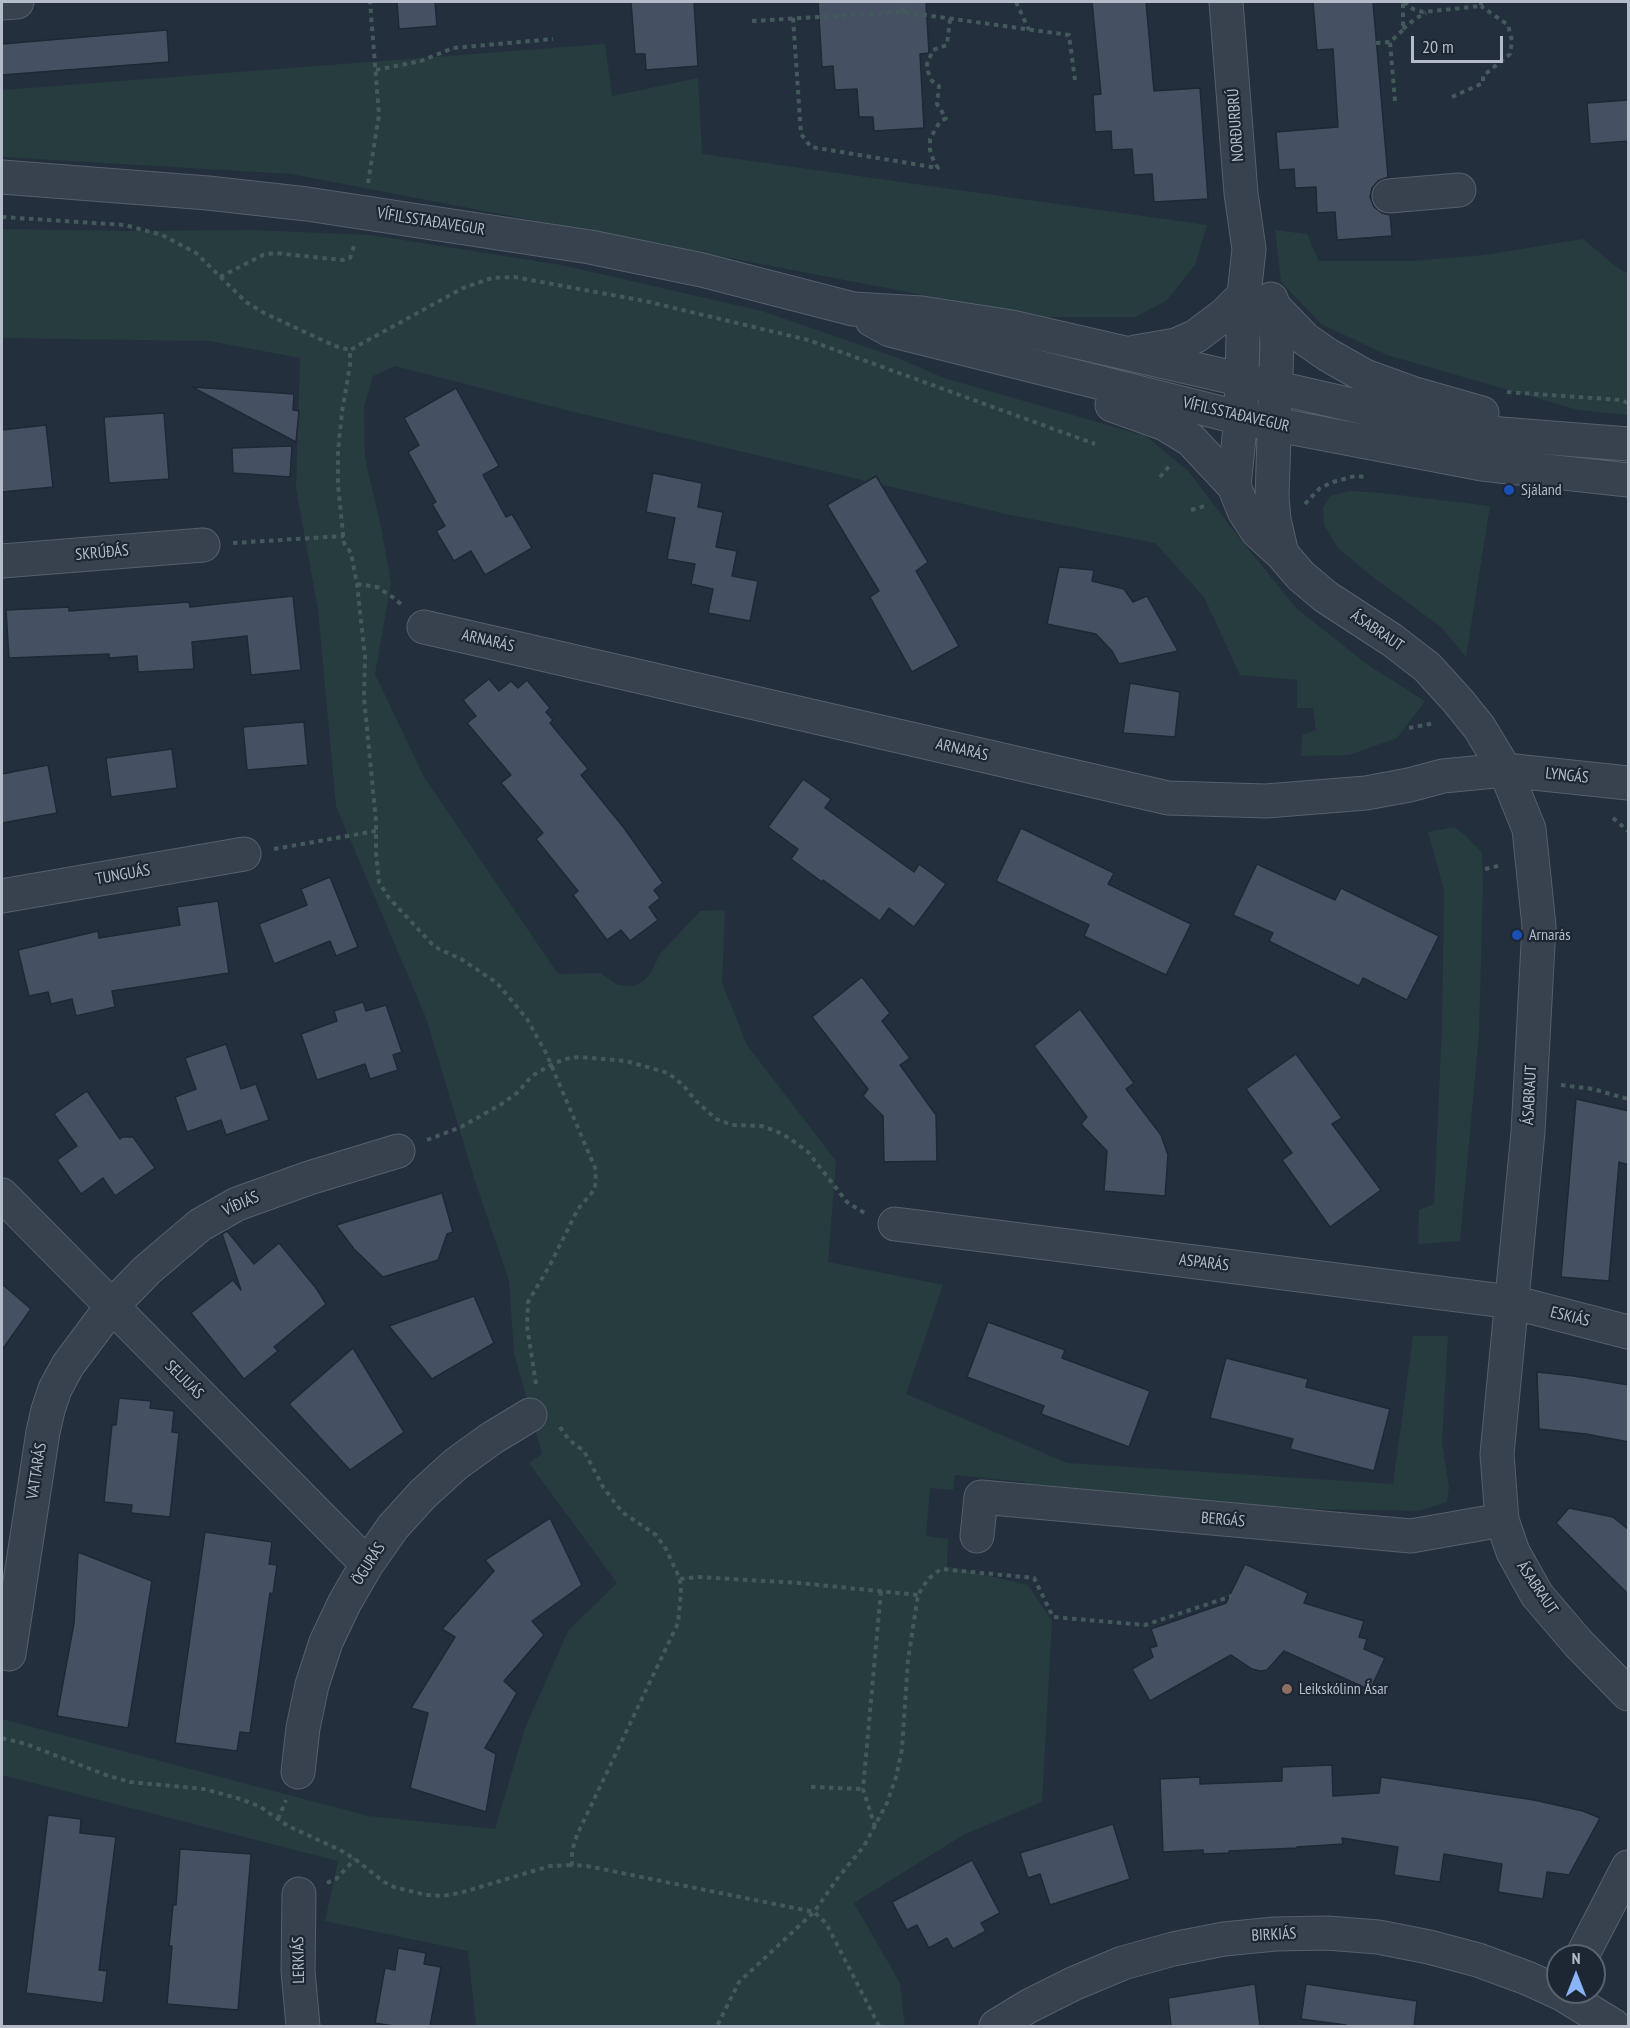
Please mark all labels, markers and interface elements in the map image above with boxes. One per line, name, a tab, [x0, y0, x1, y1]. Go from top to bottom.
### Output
scale bar	[1414, 24, 1506, 62]
text: 20 m	[1422, 35, 1454, 58]
street label: NORÐURBRÚ	[1224, 88, 1248, 162]
street label: VÍFILSSTAÐAVEGUR	[376, 204, 486, 240]
street label: VÍFILSSTAÐAVEGUR	[1181, 393, 1291, 437]
place label: Sjáland	[1521, 480, 1562, 500]
marker: Sjáland	[1502, 483, 1516, 497]
street label: SKRÚÐÁS	[75, 541, 129, 565]
street label: ÁSABRAUT	[1347, 606, 1407, 656]
street label: ARNARÁS	[460, 626, 516, 656]
street label: ARNARÁS	[934, 735, 990, 765]
street label: LYNGÁS	[1544, 764, 1590, 788]
street label: TUNGUÁS	[94, 861, 152, 889]
place label: Arnarás	[1529, 925, 1571, 945]
marker: Arnarás	[1510, 928, 1524, 942]
street label: ÁSABRAUT	[1519, 1065, 1541, 1125]
street label: VÍÐIÁS	[220, 1188, 262, 1220]
street label: ASPARÁS	[1178, 1250, 1230, 1276]
street label: ESKIÁS	[1548, 1303, 1592, 1331]
street label: SELJUÁS	[161, 1357, 207, 1403]
street label: VATTARÁS	[23, 1442, 51, 1500]
street label: BERGÁS	[1200, 1509, 1246, 1531]
street label: ÖGURÁS	[348, 1539, 390, 1589]
street label: ÁSABRAUT	[1512, 1558, 1562, 1618]
place label: Leikskólinn Ásar	[1299, 1679, 1388, 1699]
marker: Leikskólinn Ásar	[1280, 1682, 1294, 1696]
street label: BIRKIÁS	[1251, 1924, 1297, 1946]
street label: LERKIÁS	[289, 1936, 309, 1984]
north arrow	[1546, 1944, 1606, 2004]
text: N	[1572, 1948, 1580, 1968]

